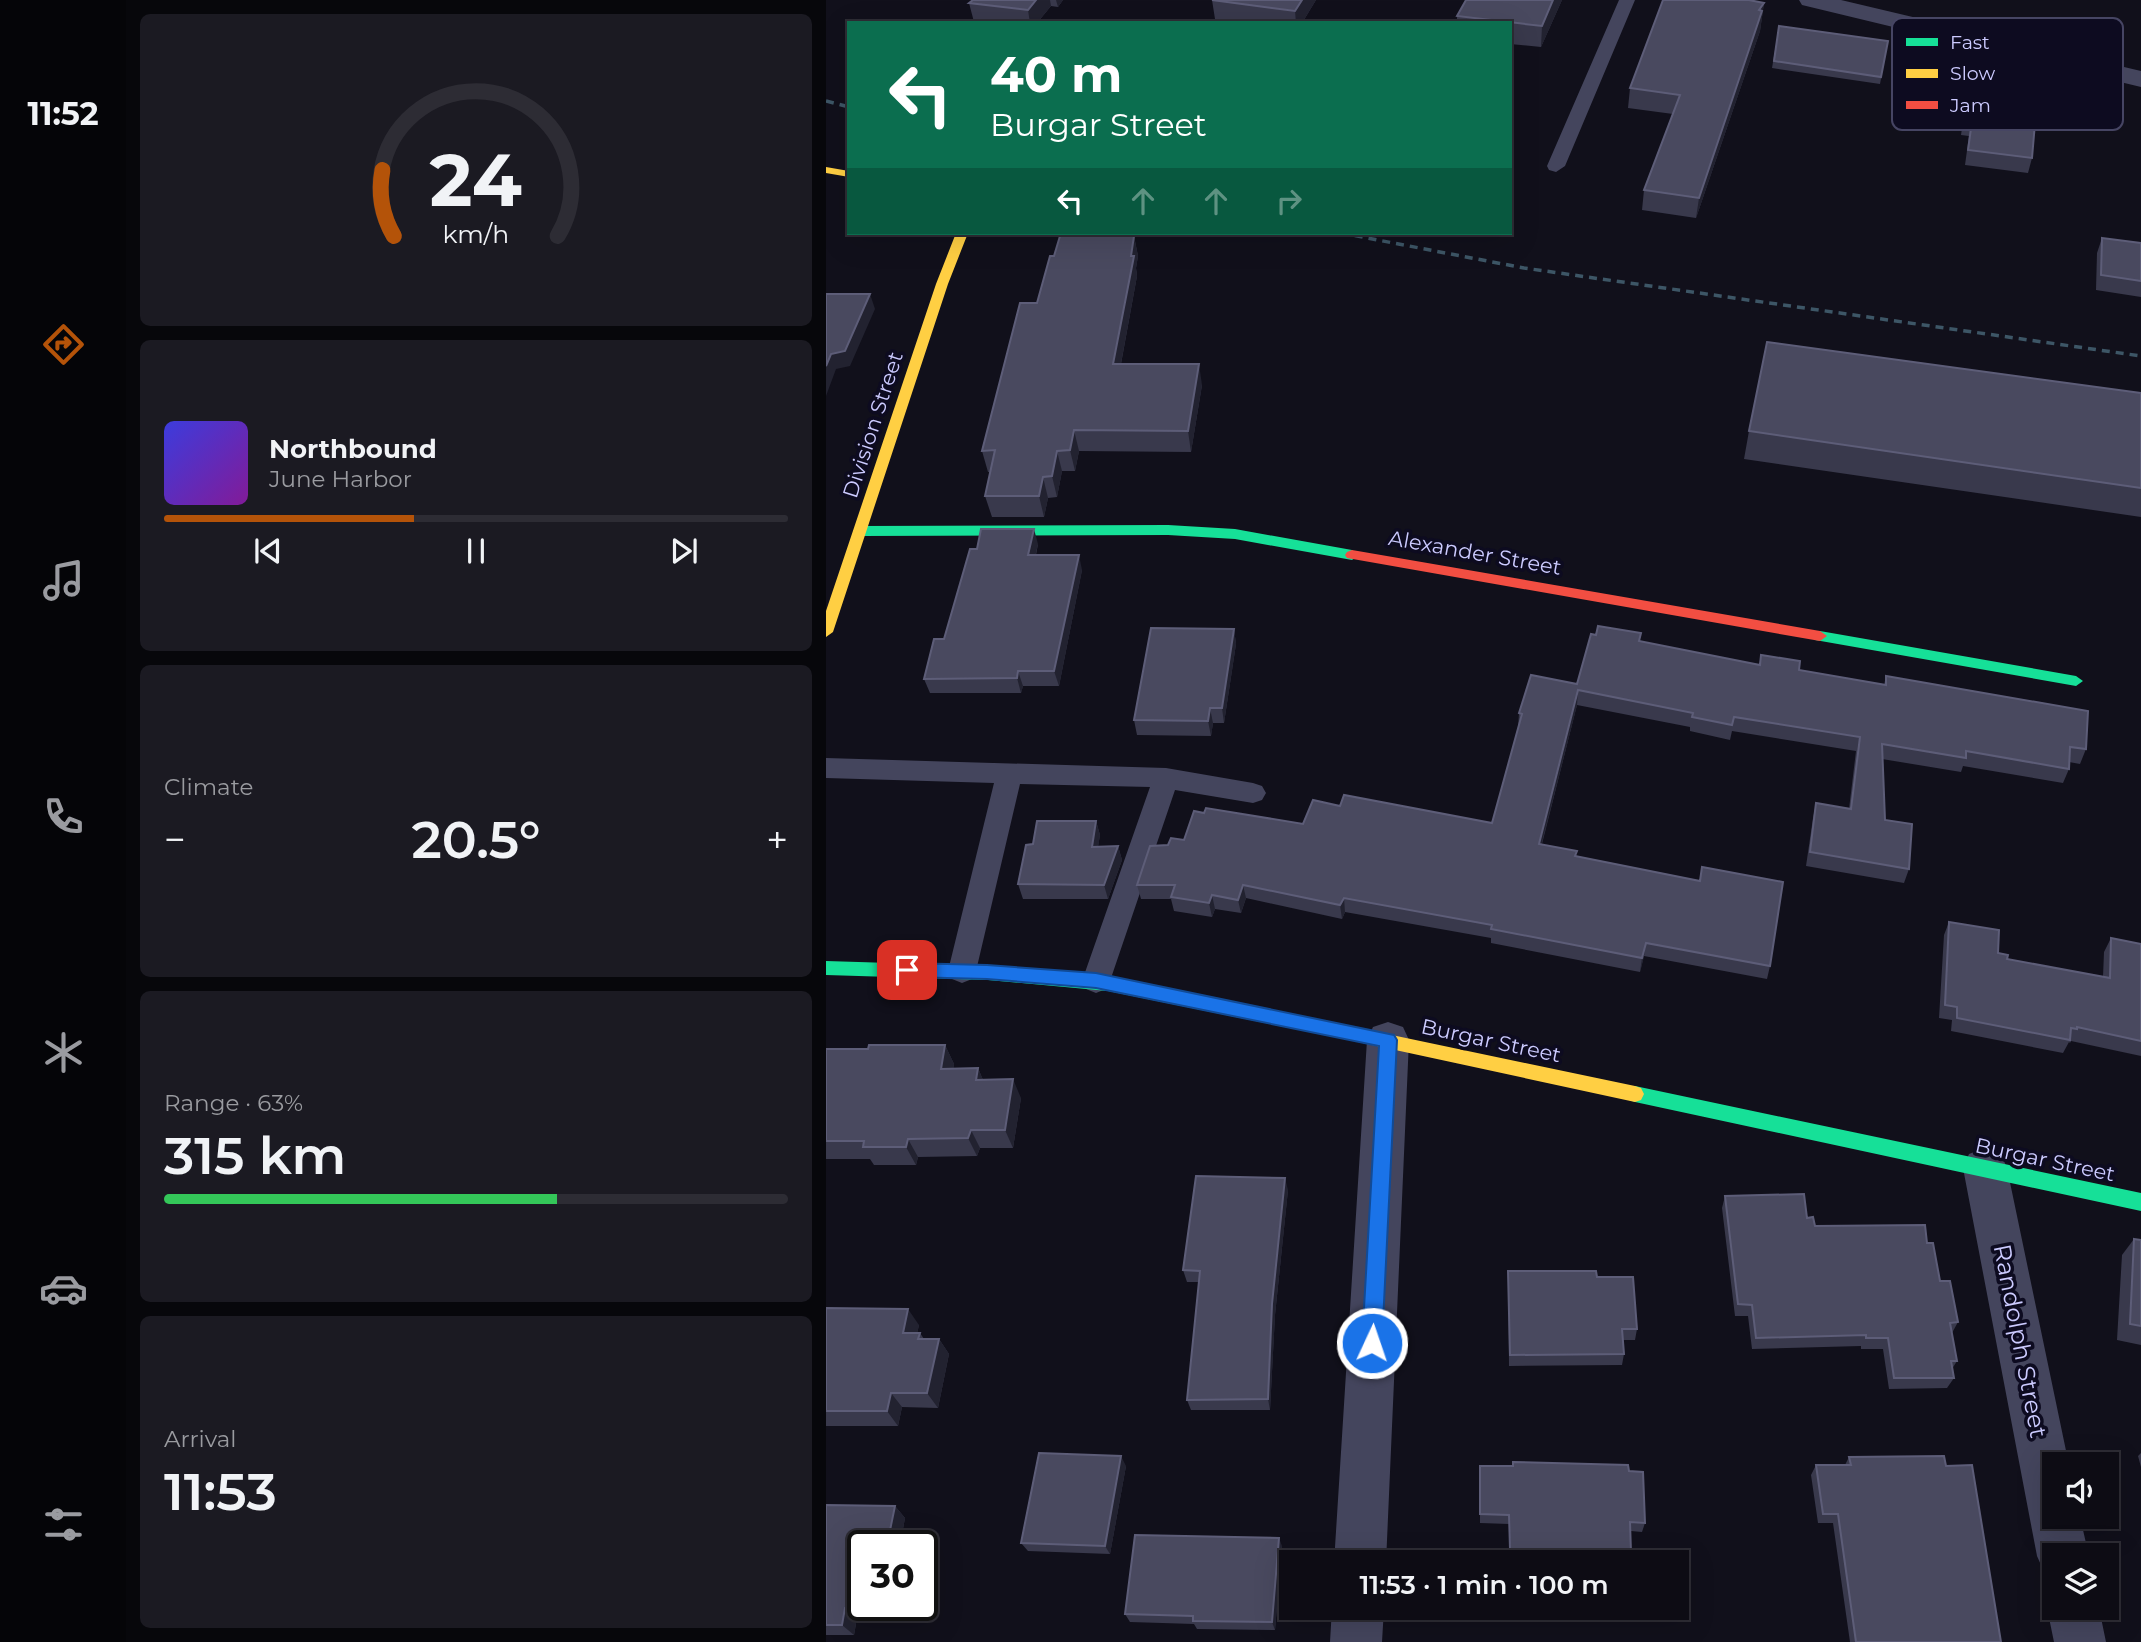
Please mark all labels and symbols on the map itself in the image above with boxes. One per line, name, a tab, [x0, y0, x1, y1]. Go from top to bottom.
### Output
legend	[1892, 18, 2123, 130]
text: Fast	[1950, 31, 1990, 54]
text: Slow	[1950, 62, 1995, 85]
text: Jam	[1949, 94, 1991, 117]
street label: Division Street	[837, 349, 908, 501]
street label: Alexander Street	[1387, 525, 1563, 580]
pin	[877, 940, 937, 1000]
street label: Burgar Street	[1419, 1013, 1563, 1068]
street label: Burgar Street	[1973, 1132, 2117, 1187]
street label: Randolph Street	[1987, 1242, 2054, 1440]
position arrow	[1335, 1306, 1409, 1380]
speed limit sign: 30	[847, 1530, 938, 1621]

